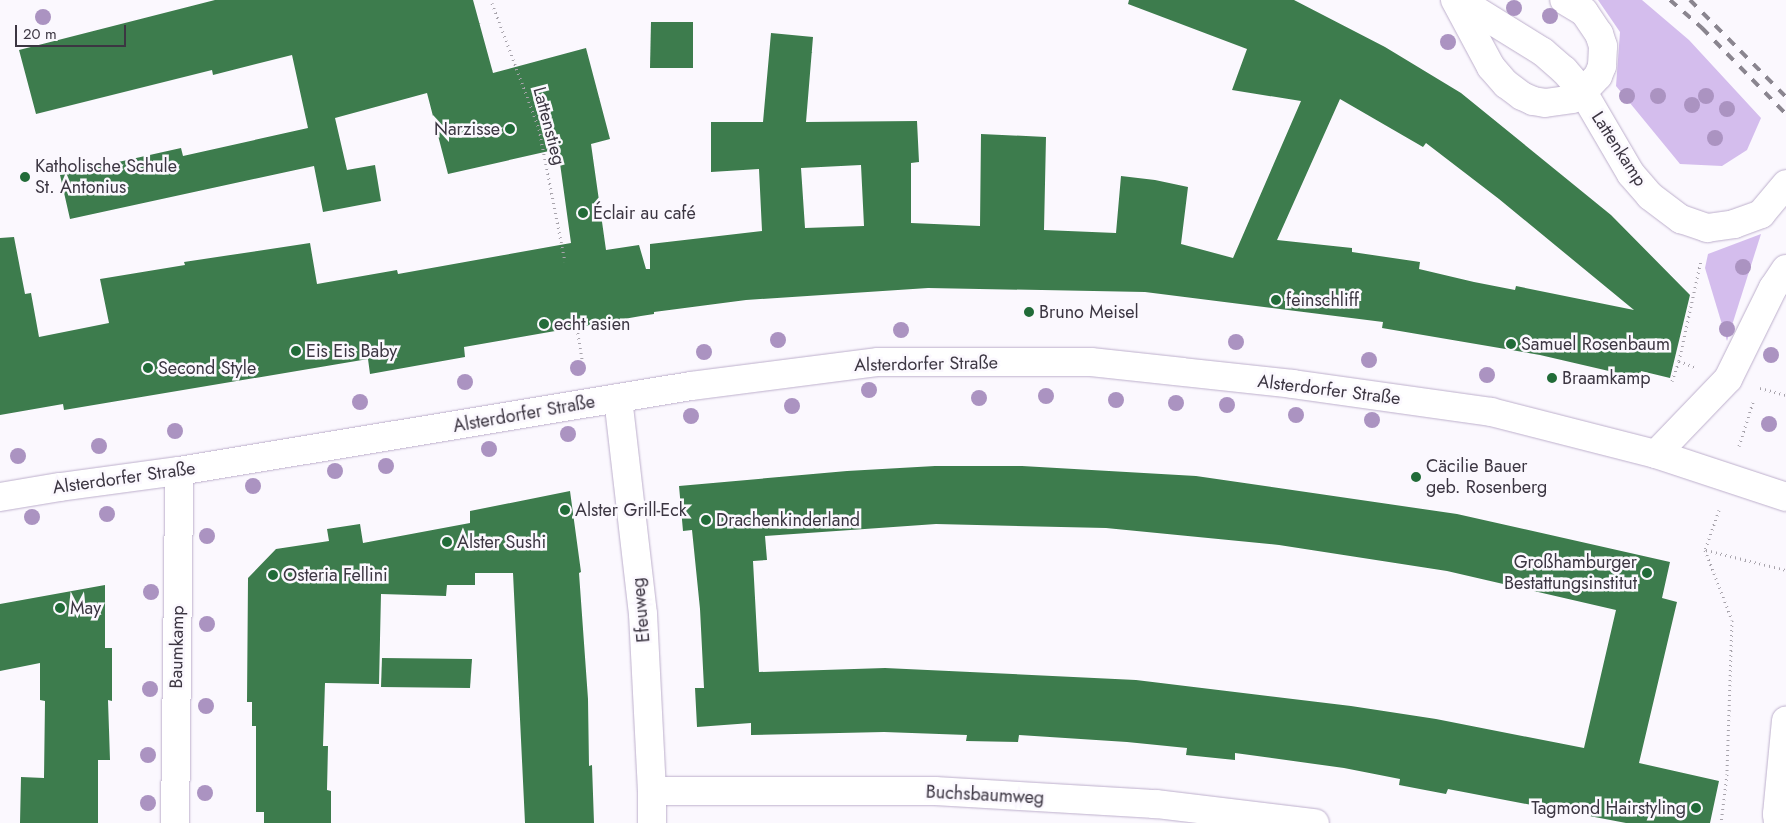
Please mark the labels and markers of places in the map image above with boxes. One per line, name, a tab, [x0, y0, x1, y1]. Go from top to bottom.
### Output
place label: Narzisse	[434, 118, 500, 140]
marker: Narzisse	[504, 123, 516, 135]
place label: Katholische Schule St. Antonius	[35, 156, 177, 198]
marker: Katholische Schule St. Antonius	[19, 171, 31, 183]
place label: Éclair au café	[593, 202, 696, 224]
marker: Éclair au café	[577, 207, 589, 219]
place label: feinschliff	[1286, 289, 1359, 311]
marker: feinschliff	[1270, 294, 1282, 306]
place label: Bruno Meisel	[1039, 301, 1139, 323]
marker: Bruno Meisel	[1023, 306, 1035, 318]
place label: echt asien	[554, 313, 630, 335]
marker: echt asien	[538, 318, 550, 330]
place label: Samuel Rosenbaum	[1521, 333, 1670, 355]
marker: Samuel Rosenbaum	[1505, 338, 1517, 350]
place label: Eis Eis Baby	[306, 340, 397, 362]
marker: Eis Eis Baby	[290, 345, 302, 357]
place label: Second Style	[158, 357, 256, 379]
marker: Second Style	[142, 362, 154, 374]
place label: Braamkamp	[1562, 367, 1650, 389]
marker: Braamkamp	[1546, 372, 1558, 384]
place label: Cäcilie Bauer geb. Rosenberg	[1426, 456, 1547, 498]
marker: Cäcilie Bauer geb. Rosenberg	[1410, 471, 1422, 483]
place label: Alster Grill-Eck	[575, 499, 687, 521]
marker: Alster Grill-Eck	[559, 504, 571, 516]
place label: Drachenkinderland	[716, 509, 860, 531]
marker: Drachenkinderland	[700, 514, 712, 526]
place label: Alster Sushi	[457, 531, 546, 553]
marker: Alster Sushi	[441, 536, 453, 548]
place label: Großhamburger Bestattungsinstitut	[1504, 552, 1637, 594]
place label: Osteria Fellini	[283, 564, 388, 586]
marker: Großhamburger Bestattungsinstitut	[1641, 567, 1653, 579]
marker: Osteria Fellini	[267, 569, 279, 581]
place label: May	[70, 597, 101, 619]
marker: May	[54, 602, 66, 614]
place label: Tagmond Hairstyling	[1531, 797, 1686, 819]
marker: Tagmond Hairstyling	[1690, 802, 1702, 814]

